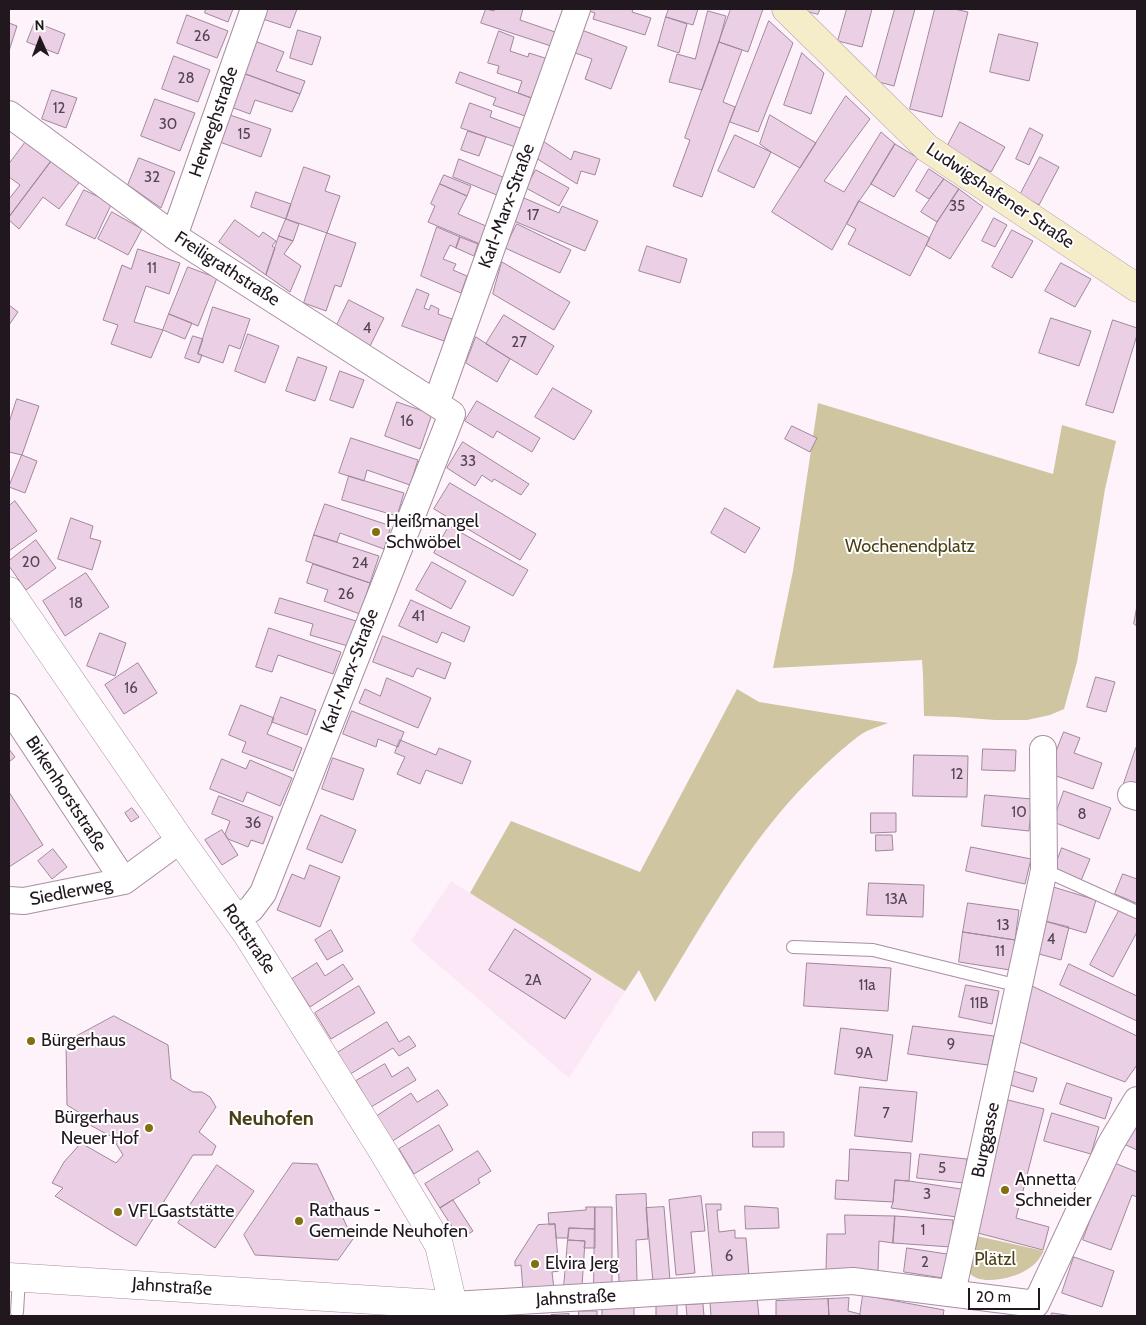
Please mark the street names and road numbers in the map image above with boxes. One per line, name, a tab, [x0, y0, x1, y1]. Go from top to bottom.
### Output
street label: Herweghstraße	[185, 64, 243, 180]
street label: Ludwigshafener Straße	[922, 138, 1078, 254]
street label: Karl-Marx-Straße	[474, 141, 540, 271]
street label: Freiligrathstraße	[170, 227, 284, 311]
street label: Karl-Marx-Straße	[316, 606, 384, 736]
street label: Birkenhorststraße	[21, 732, 111, 856]
street label: Siedlerweg	[28, 873, 114, 911]
street label: Rottstraße	[218, 900, 280, 978]
street label: Burggasse	[967, 1100, 1005, 1180]
street label: Jahnstraße	[131, 1273, 213, 1301]
street label: Jahnstraße	[535, 1285, 617, 1311]

